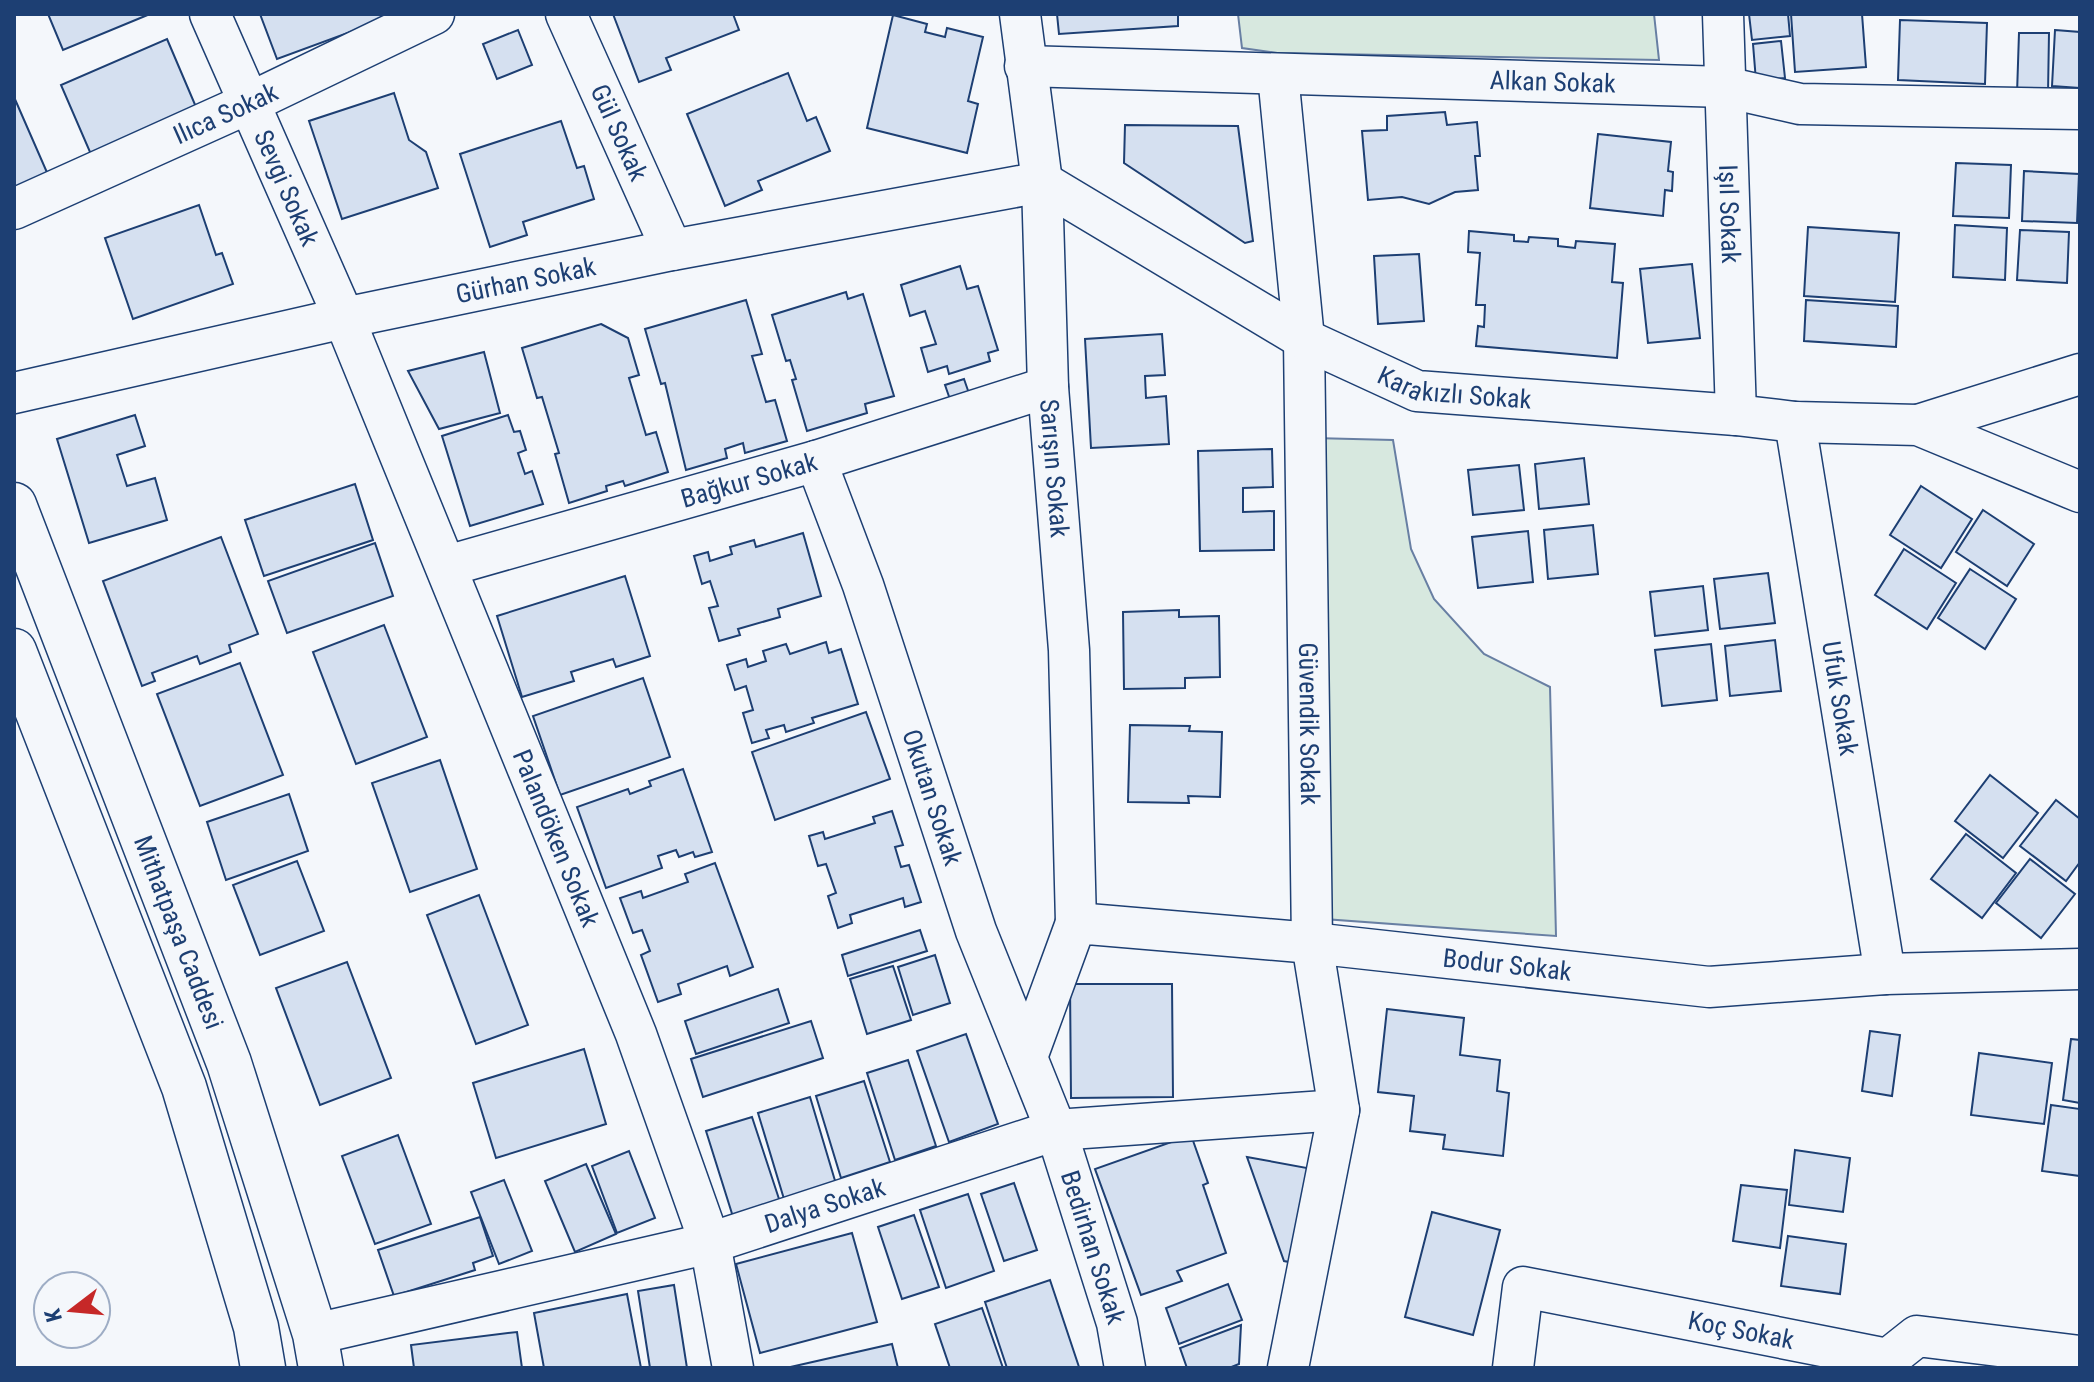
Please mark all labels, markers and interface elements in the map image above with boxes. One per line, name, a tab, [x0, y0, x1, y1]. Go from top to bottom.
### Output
street label: Alkan Sokak	[1489, 65, 1617, 99]
street label: Ilıca Sokak	[169, 76, 283, 150]
street label: Gül Sokak	[585, 80, 654, 186]
street label: Sevgi Sokak	[248, 125, 325, 251]
street label: Işıl Sokak	[1713, 164, 1746, 264]
street label: Gürhan Sokak	[453, 251, 599, 309]
street label: Karakızlı Sokak	[1373, 360, 1533, 415]
street label: Sarışın Sokak	[1034, 398, 1075, 539]
street label: Bağkur Sokak	[678, 446, 821, 514]
street label: Ufuk Sokak	[1816, 639, 1864, 758]
street label: Güvendik Sokak	[1293, 642, 1325, 806]
street label: Okutan Sokak	[896, 726, 969, 869]
street label: Palandöken Sokak	[507, 745, 606, 931]
street label: Mithatpaşa Caddesi	[128, 831, 229, 1033]
street label: Bodur Sokak	[1441, 943, 1573, 987]
street label: Bedirhan Sokak	[1055, 1167, 1131, 1328]
street label: Dalya Sokak	[761, 1172, 889, 1239]
north arrow	[32, 1270, 112, 1350]
text: K	[39, 1305, 67, 1325]
street label: Koç Sokak	[1686, 1305, 1797, 1355]

